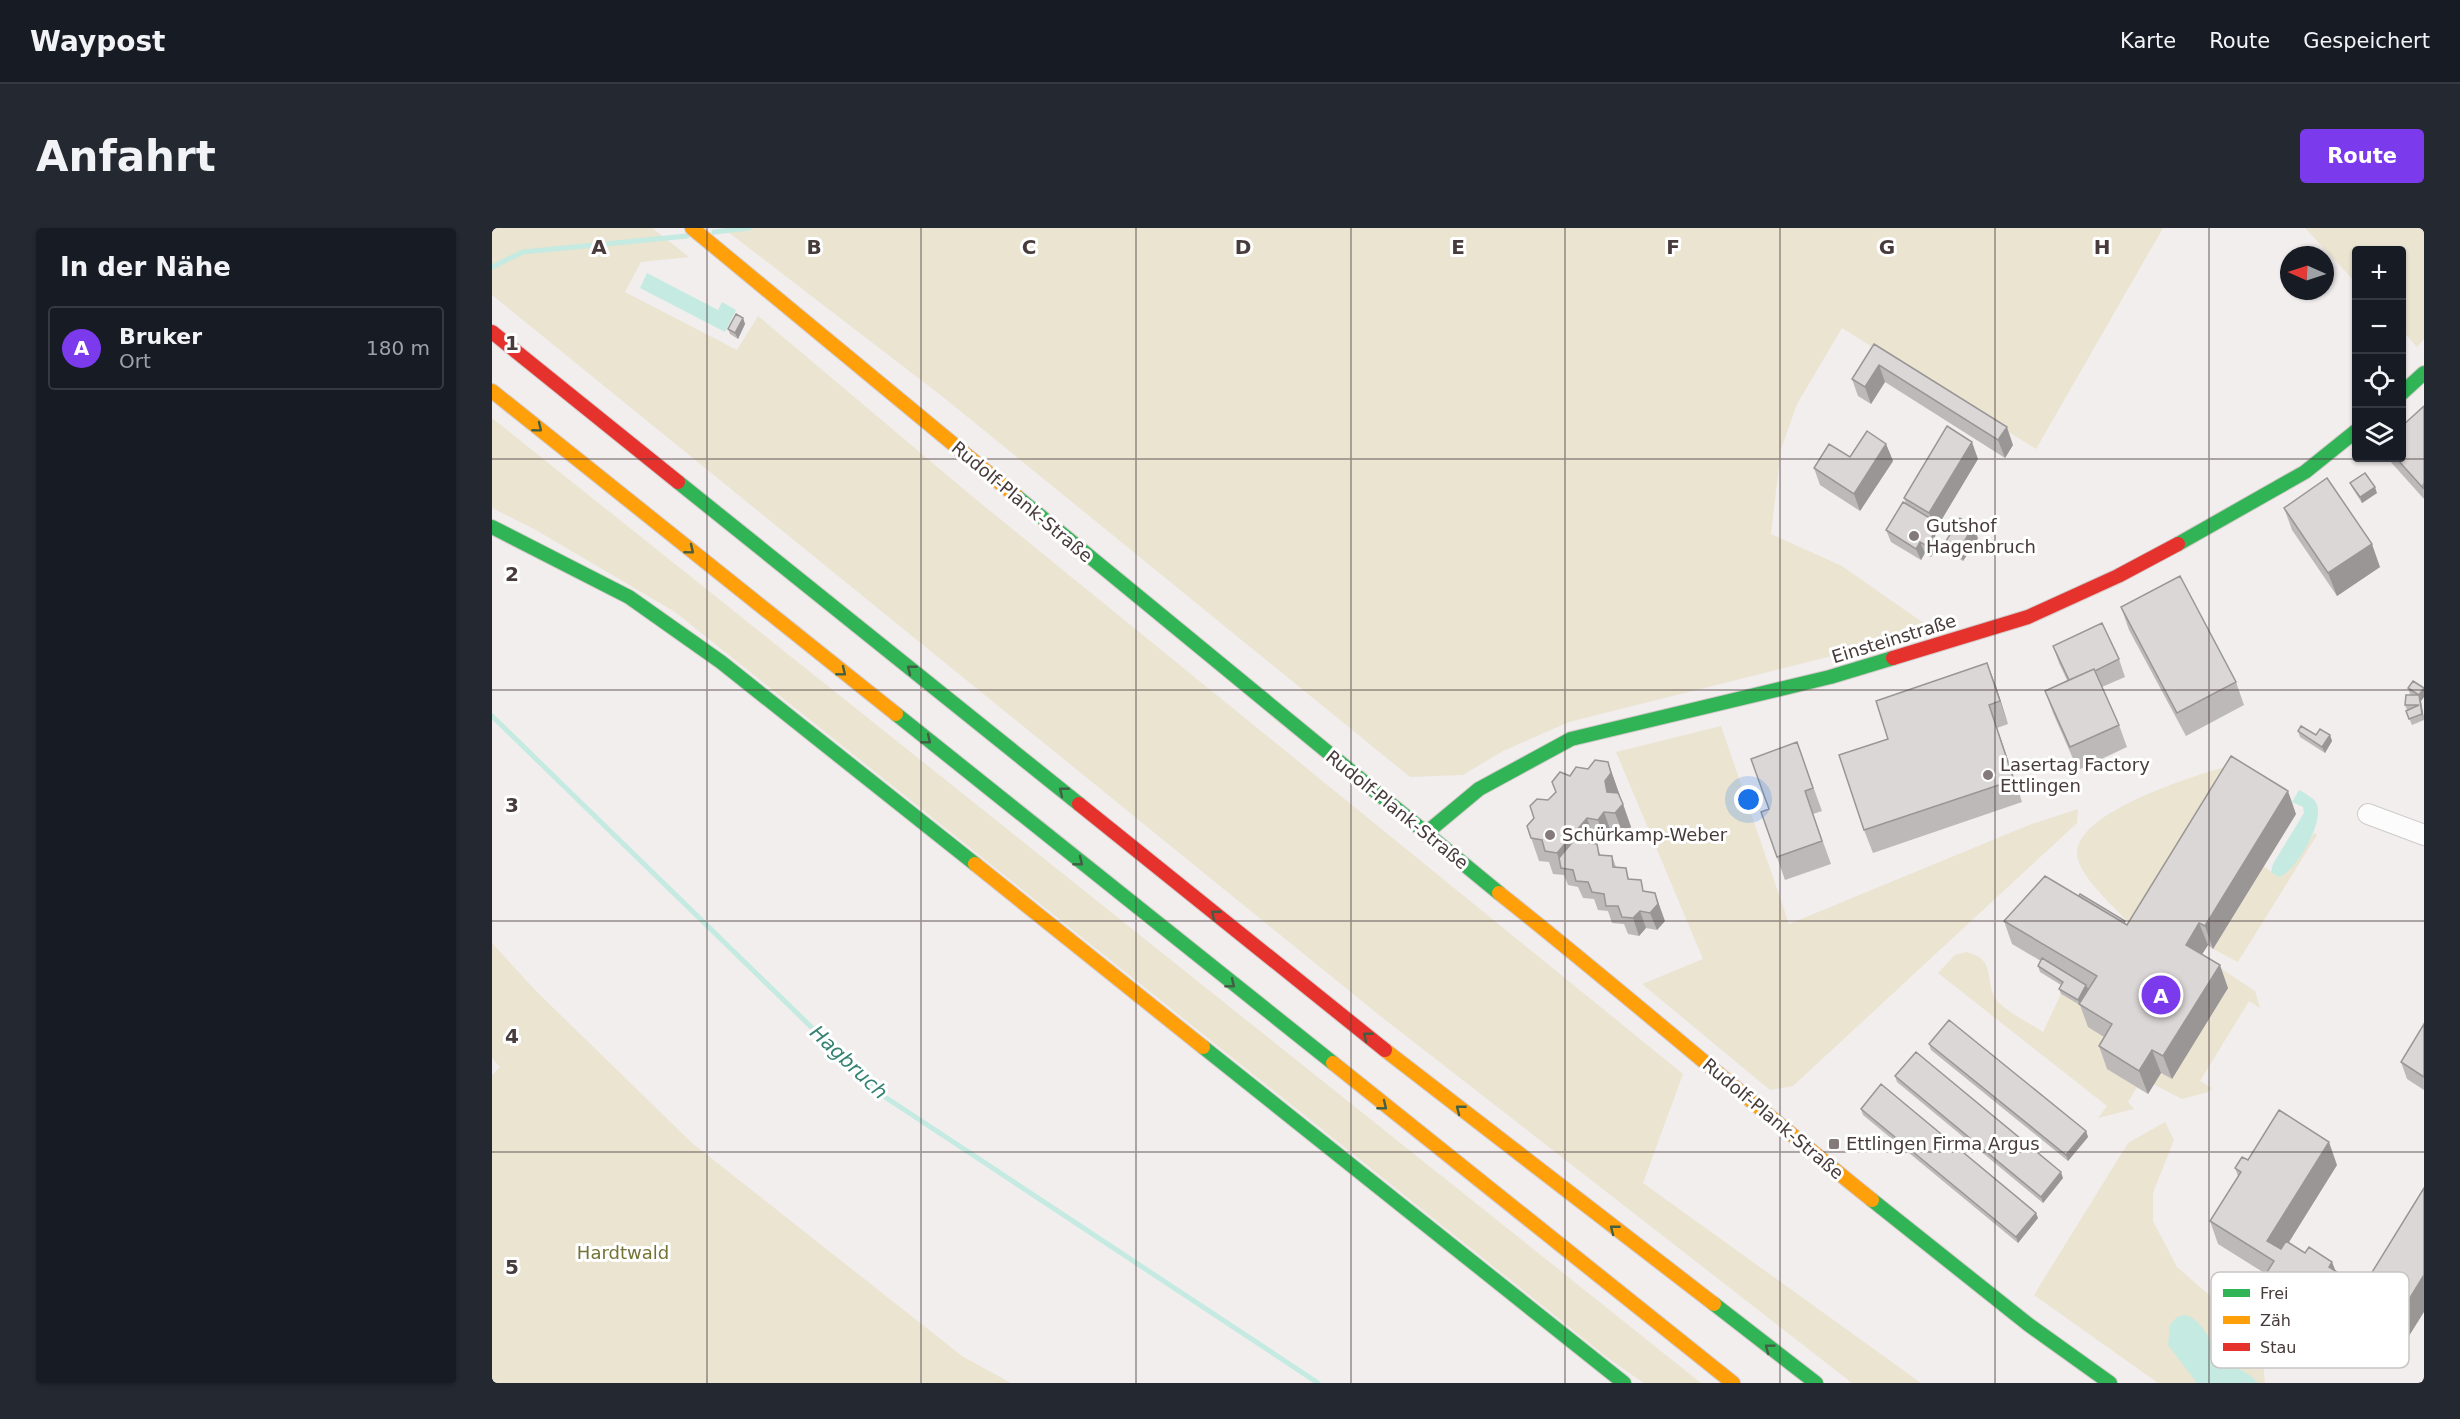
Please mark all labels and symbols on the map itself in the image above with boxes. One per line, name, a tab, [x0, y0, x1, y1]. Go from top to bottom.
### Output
text: A	[591, 235, 607, 259]
text: B	[806, 235, 822, 259]
text: C	[1022, 235, 1036, 259]
text: D	[1235, 235, 1251, 259]
text: E	[1451, 235, 1465, 259]
text: F	[1666, 235, 1680, 259]
text: G	[1879, 235, 1895, 259]
text: H	[2094, 235, 2110, 259]
north arrow	[2280, 246, 2334, 300]
text: 1	[505, 331, 519, 355]
one-way arrow	[531, 420, 542, 431]
street label: Rudolf-Plank-Straße	[948, 437, 1097, 567]
place label: Gutshof Hagenbruch	[1926, 515, 2036, 557]
marker: Gutshof Hagenbruch	[1907, 529, 1921, 543]
one-way arrow	[683, 542, 694, 553]
text: 2	[505, 562, 519, 586]
street label: Einsteinstraße	[1829, 610, 1959, 667]
one-way arrow	[835, 665, 846, 676]
one-way arrow	[907, 666, 918, 677]
one-way arrow	[920, 733, 931, 744]
street label: Rudolf-Plank-Straße	[1322, 746, 1473, 873]
place label: Lasertag Factory Ettlingen	[2000, 754, 2150, 796]
marker: Lasertag Factory Ettlingen	[1981, 768, 1995, 782]
your location	[1734, 785, 1763, 814]
one-way arrow	[1059, 788, 1070, 799]
text: 3	[505, 793, 519, 817]
place label: Schürkamp-Weber	[1562, 824, 1728, 845]
marker: Schürkamp-Weber	[1543, 828, 1557, 842]
one-way arrow	[1072, 854, 1083, 865]
one-way arrow	[1211, 910, 1222, 921]
pin: A	[2142, 972, 2180, 1017]
one-way arrow	[1224, 976, 1235, 987]
water label: Hagbruch	[805, 1020, 893, 1104]
text: 4	[505, 1024, 519, 1048]
one-way arrow	[1363, 1032, 1374, 1043]
street label: Rudolf-Plank-Straße	[1699, 1054, 1848, 1184]
one-way arrow	[1376, 1098, 1387, 1109]
one-way arrow	[1456, 1106, 1467, 1117]
place label: Ettlingen Firma Argus	[1846, 1133, 2040, 1154]
marker: Ettlingen Firma Argus	[1827, 1137, 1841, 1151]
one-way arrow	[1610, 1225, 1621, 1236]
park label: Hardtwald	[577, 1242, 669, 1263]
text: 5	[505, 1255, 519, 1279]
legend	[2211, 1272, 2409, 1368]
text: Frei	[2260, 1284, 2289, 1303]
text: Zäh	[2260, 1311, 2291, 1330]
text: Stau	[2260, 1338, 2296, 1357]
one-way arrow	[1764, 1344, 1775, 1355]

